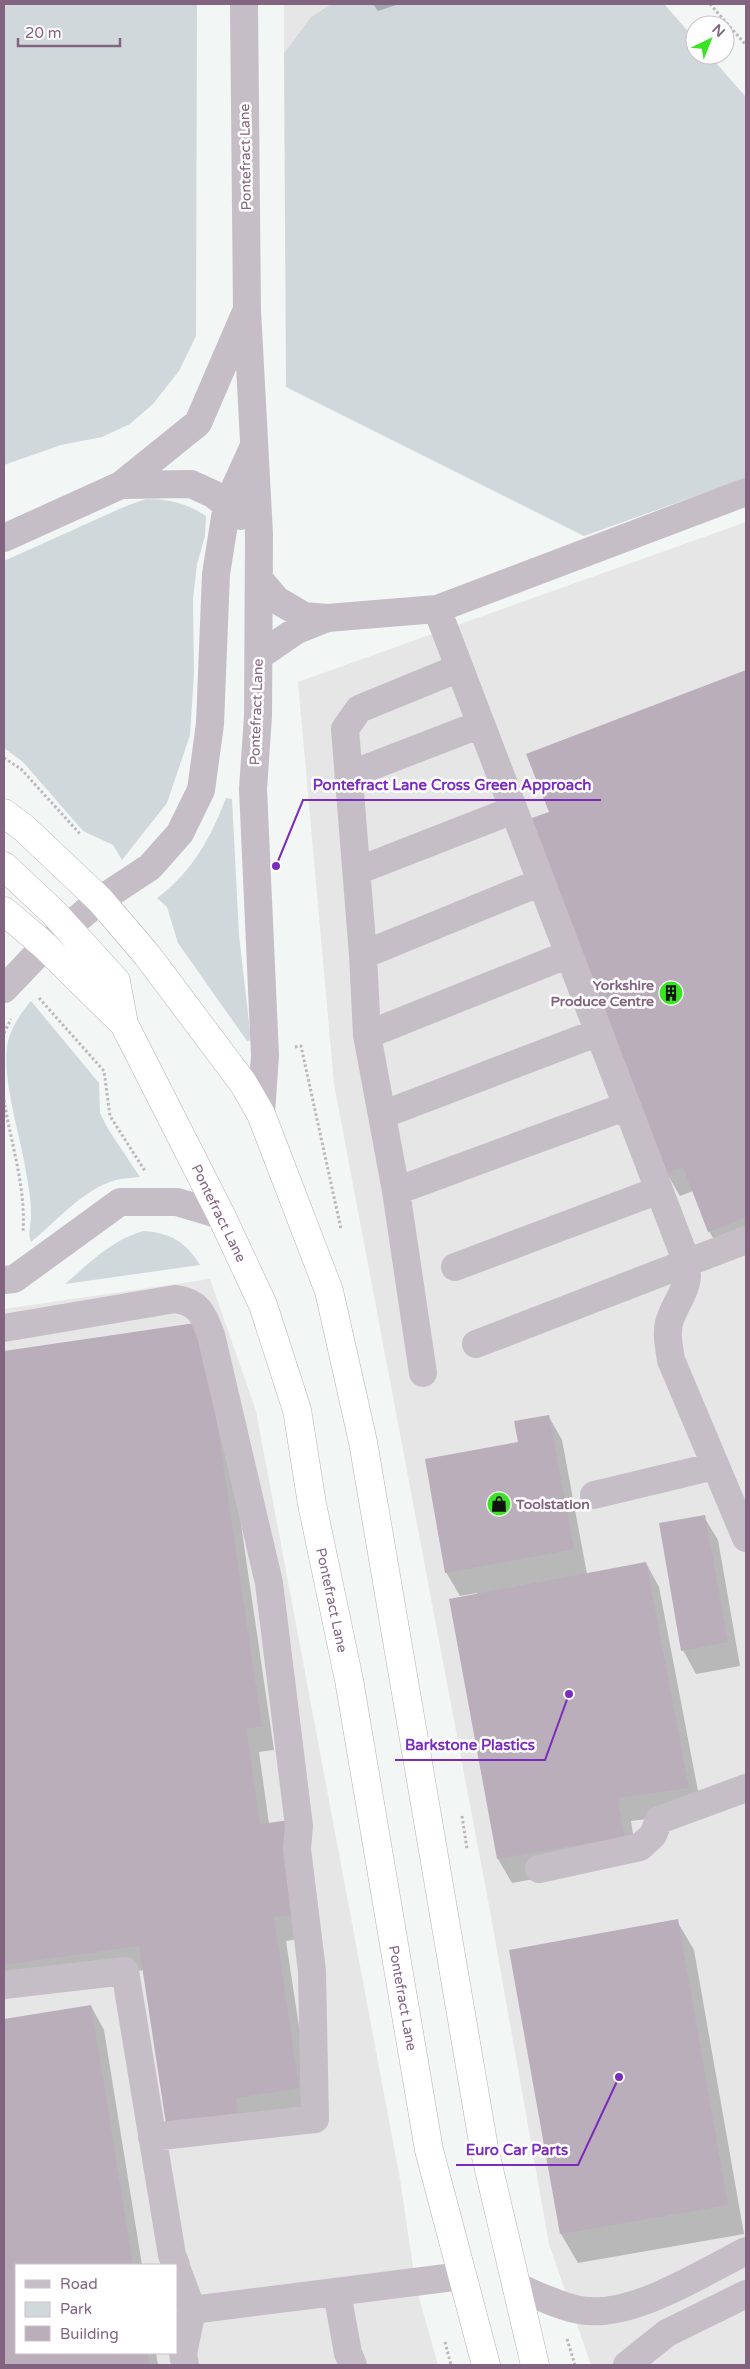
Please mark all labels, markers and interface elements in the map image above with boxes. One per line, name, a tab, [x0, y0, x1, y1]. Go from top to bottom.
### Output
scale bar	[18, 15, 120, 47]
north arrow	[685, 15, 735, 65]
text: N	[709, 21, 728, 41]
text: 20 m	[25, 24, 62, 42]
street label: Pontefract Lane	[236, 103, 255, 210]
street label: Pontefract Lane	[246, 658, 267, 766]
callout: Pontefract Lane Cross Green Approach	[303, 770, 601, 800]
text: Pontefract Lane Cross Green Approach	[313, 776, 591, 795]
place label: Yorkshire Produce Centre	[550, 977, 654, 1010]
building icon: Yorkshire Produce Centre	[658, 980, 684, 1006]
street label: Pontefract Lane	[188, 1162, 250, 1265]
shop icon: Toolstation	[486, 1491, 512, 1517]
place label: Toolstation	[515, 1496, 590, 1513]
street label: Pontefract Lane	[312, 1546, 351, 1654]
callout: Barkstone Plastics	[395, 1730, 545, 1760]
text: Barkstone Plastics	[405, 1736, 535, 1754]
street label: Pontefract Lane	[385, 1944, 420, 2052]
callout: Euro Car Parts	[456, 2135, 578, 2165]
text: Euro Car Parts	[466, 2141, 568, 2159]
legend	[15, 2264, 178, 2354]
text: Road	[60, 2275, 98, 2293]
text: Park	[60, 2300, 92, 2318]
text: Building	[60, 2325, 119, 2343]

